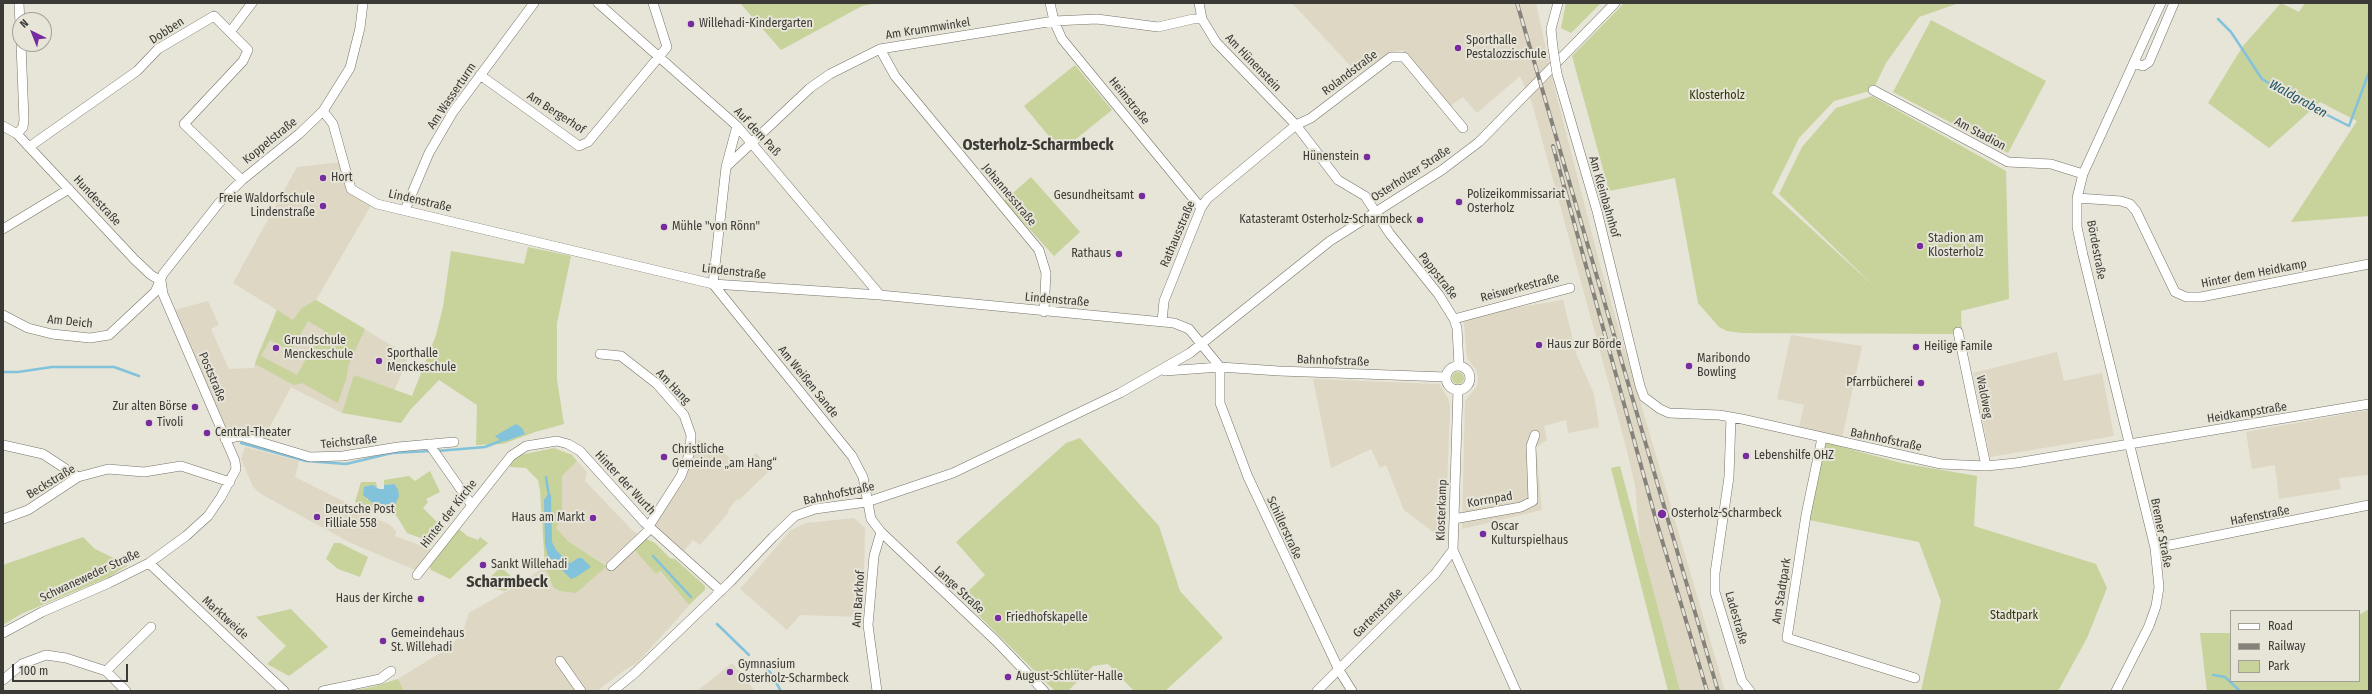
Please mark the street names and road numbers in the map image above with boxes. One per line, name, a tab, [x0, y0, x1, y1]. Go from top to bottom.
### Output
street label: Dobben	[147, 15, 187, 47]
street label: Am Krummwinkel	[885, 15, 971, 43]
street label: Am Hünenstein	[1222, 31, 1284, 95]
street label: Rolandstraße	[1320, 48, 1380, 98]
street label: Am Wasserturm	[425, 60, 479, 132]
street label: Heimstraße	[1106, 74, 1152, 128]
street label: Am Bergerhof	[524, 89, 588, 137]
street label: Auf dem Paß	[731, 105, 783, 159]
street label: Am Stadion	[1952, 114, 2008, 154]
street label: Koppelstraße	[240, 115, 300, 167]
street label: Osterholzer Straße	[1369, 143, 1453, 205]
street label: Am Kleinbahnhof	[1585, 155, 1623, 239]
street label: Johannesstraße	[979, 161, 1039, 229]
street label: Hundestraße	[70, 173, 124, 229]
street label: Lindenstraße	[387, 187, 453, 215]
street label: Rathausstraße	[1158, 199, 1198, 269]
street label: Bördestraße	[2083, 219, 2109, 281]
street label: Pappstraße	[1415, 250, 1461, 302]
street label: Hinter dem Heidkamp	[2200, 257, 2308, 291]
street label: Lindenstraße	[701, 261, 767, 283]
street label: Reiswerkestraße	[1479, 271, 1561, 305]
street label: Lindenstraße	[1024, 290, 1090, 310]
street label: Am Deich	[47, 312, 93, 332]
street label: Am Weißen Sande	[775, 343, 841, 421]
street label: Poststraße	[195, 350, 229, 404]
street label: Bahnhofstraße	[1297, 353, 1369, 369]
street label: Am Hang	[653, 366, 693, 408]
street label: Waldweg	[1973, 374, 1995, 420]
street label: Heidkampstraße	[2206, 400, 2288, 426]
street label: Bahnhofstraße	[1849, 425, 1923, 455]
street label: Teichstraße	[320, 432, 378, 452]
street label: Hinter der Wurth	[592, 448, 658, 518]
street label: Beckstraße	[24, 462, 78, 502]
street label: Hinter der Kirche	[418, 477, 480, 551]
street label: Bahnhofstraße	[802, 479, 876, 509]
street label: Klosterkamp	[1434, 479, 1450, 541]
street label: Korrnpad	[1466, 489, 1514, 511]
street label: Schillerstraße	[1263, 494, 1305, 562]
street label: Bremer Straße	[2147, 497, 2175, 569]
street label: Hafenstraße	[2229, 503, 2291, 529]
street label: Schwaneweder Straße	[38, 547, 142, 605]
street label: Am Stadtpark	[1770, 557, 1794, 625]
street label: Lange Straße	[931, 563, 987, 617]
street label: Am Barkhof	[850, 570, 868, 628]
street label: Gartenstraße	[1350, 585, 1406, 641]
street label: Ladestraße	[1722, 590, 1750, 646]
street label: Marktweide	[199, 593, 251, 643]

